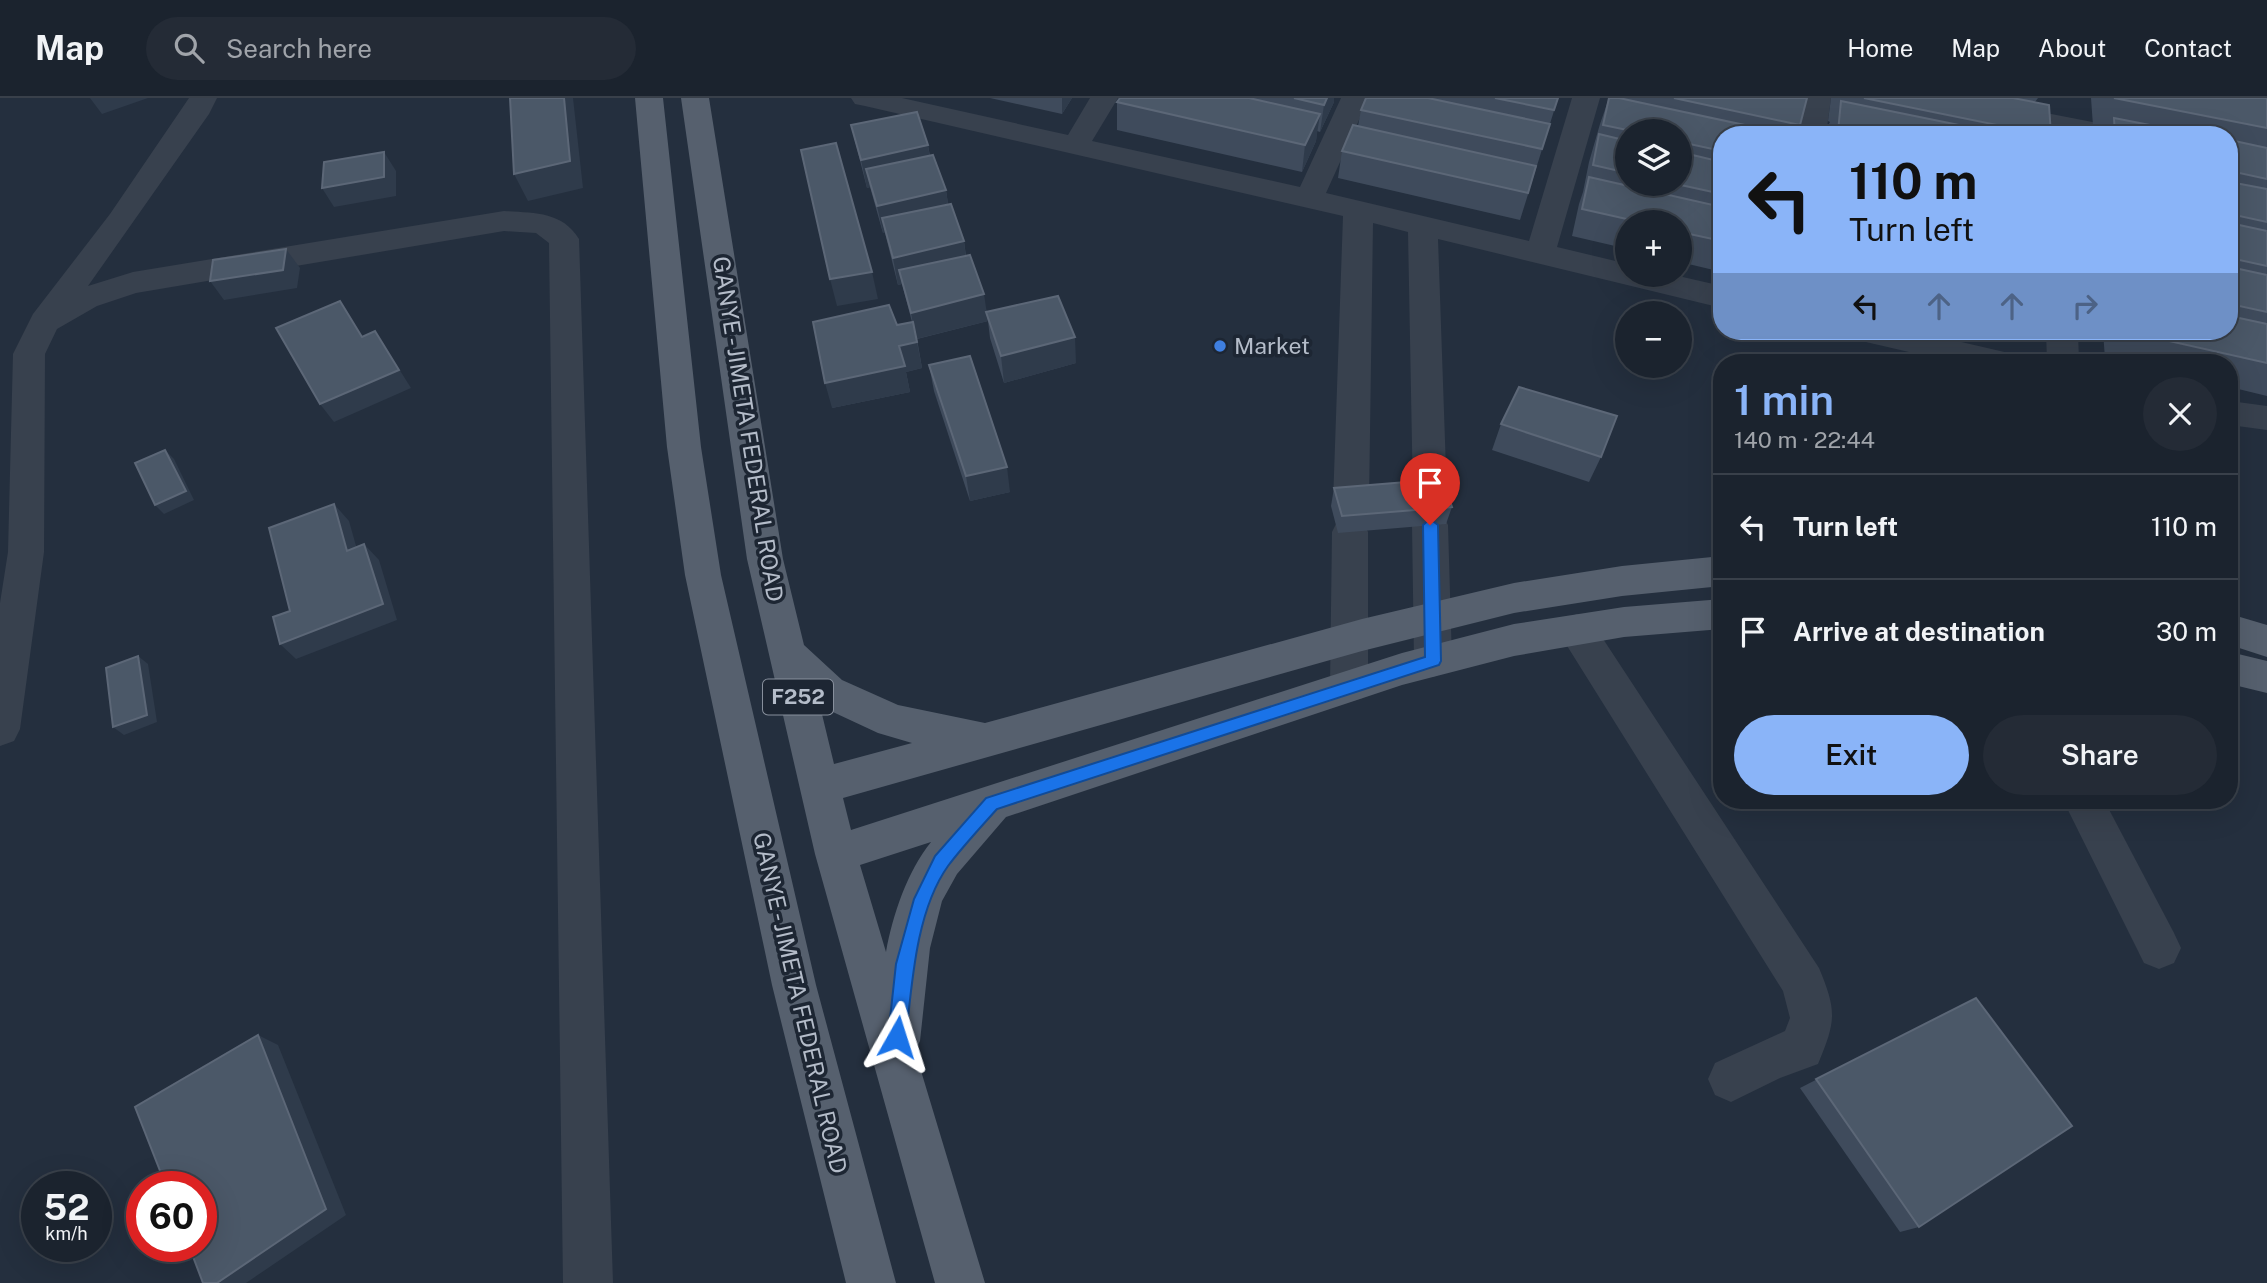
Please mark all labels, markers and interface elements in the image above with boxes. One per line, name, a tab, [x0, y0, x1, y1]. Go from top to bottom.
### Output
search box	[146, 17, 636, 80]
text: Map	[35, 29, 104, 67]
icon: search	[170, 29, 208, 67]
text: Search here	[226, 33, 372, 64]
text: Home	[1847, 34, 1913, 62]
text: Map	[1951, 34, 2000, 62]
text: About	[2038, 34, 2106, 62]
text: Contact	[2144, 34, 2232, 62]
map controls	[1615, 119, 1692, 378]
button: layers	[1615, 119, 1692, 196]
text: 110 m	[1849, 152, 1977, 210]
icon: left	[1734, 154, 1825, 245]
button: +	[1615, 210, 1692, 287]
text: Turn left	[1849, 211, 1974, 248]
street label: GANYE - JIMETA FEDERAL ROAD	[708, 254, 789, 604]
icon: left	[1847, 287, 1885, 325]
icon: ahead	[1920, 287, 1958, 325]
icon: ahead	[1993, 287, 2031, 325]
icon: right	[2066, 287, 2104, 325]
button: −	[1615, 301, 1692, 378]
place label: Market	[1234, 332, 1310, 359]
marker: Market	[1212, 338, 1228, 354]
text: 1 min	[1734, 375, 1834, 424]
button: close	[2143, 377, 2217, 451]
text: 140 m · 22:44	[1734, 426, 1875, 453]
pin	[1400, 453, 1460, 525]
icon: arrive	[1411, 464, 1449, 502]
icon: left	[1734, 508, 1772, 546]
text: Turn left	[1793, 511, 1898, 542]
text: 110 m	[2151, 511, 2217, 542]
icon: arrive	[1734, 613, 1772, 651]
text: Arrive at destination	[1793, 616, 2045, 647]
text: 30 m	[2156, 616, 2217, 647]
road number: F252	[763, 680, 833, 714]
button: Exit	[1734, 715, 1969, 795]
button: Share	[1983, 715, 2217, 795]
street label: GANYE - JIMETA FEDERAL ROAD	[748, 830, 853, 1176]
position arrow	[860, 1000, 934, 1074]
speed limit sign: 60	[126, 1171, 217, 1262]
text: 52	[44, 1187, 89, 1228]
text: km/h	[45, 1223, 88, 1244]

